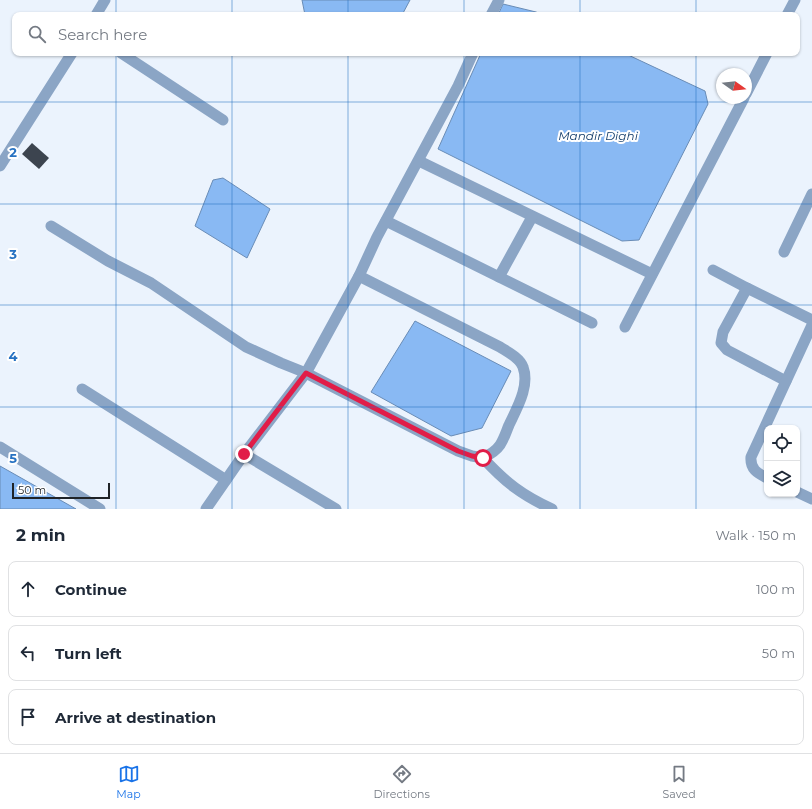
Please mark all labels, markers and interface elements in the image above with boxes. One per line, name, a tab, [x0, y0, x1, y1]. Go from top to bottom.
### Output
search box	[12, 12, 800, 56]
icon: search	[26, 23, 48, 45]
text: Search here	[58, 25, 147, 44]
north arrow	[716, 68, 752, 104]
water label: Mandir Dighi	[558, 128, 639, 143]
text: 2	[9, 144, 17, 160]
text: 3	[8, 246, 17, 262]
text: 4	[9, 348, 18, 364]
map controls	[764, 425, 800, 497]
button: locate	[764, 425, 800, 461]
route end	[235, 445, 253, 463]
route start	[474, 449, 492, 467]
text: 5	[9, 450, 17, 466]
button: layers	[764, 461, 800, 497]
scale bar	[12, 481, 110, 500]
text: 50 m	[18, 483, 46, 497]
text: 2 min	[16, 525, 66, 545]
text: Walk · 150 m	[715, 527, 796, 543]
icon: ahead	[17, 578, 39, 600]
text: Continue	[55, 580, 127, 599]
text: 100 m	[756, 581, 795, 597]
icon: left	[17, 642, 39, 664]
text: Turn left	[55, 644, 122, 663]
text: 50 m	[762, 645, 795, 661]
icon: arrive	[17, 706, 39, 728]
text: Arrive at destination	[55, 708, 216, 727]
tab: Map	[116, 763, 141, 801]
tab: Directions	[374, 763, 430, 801]
tab: Saved	[663, 763, 696, 801]

